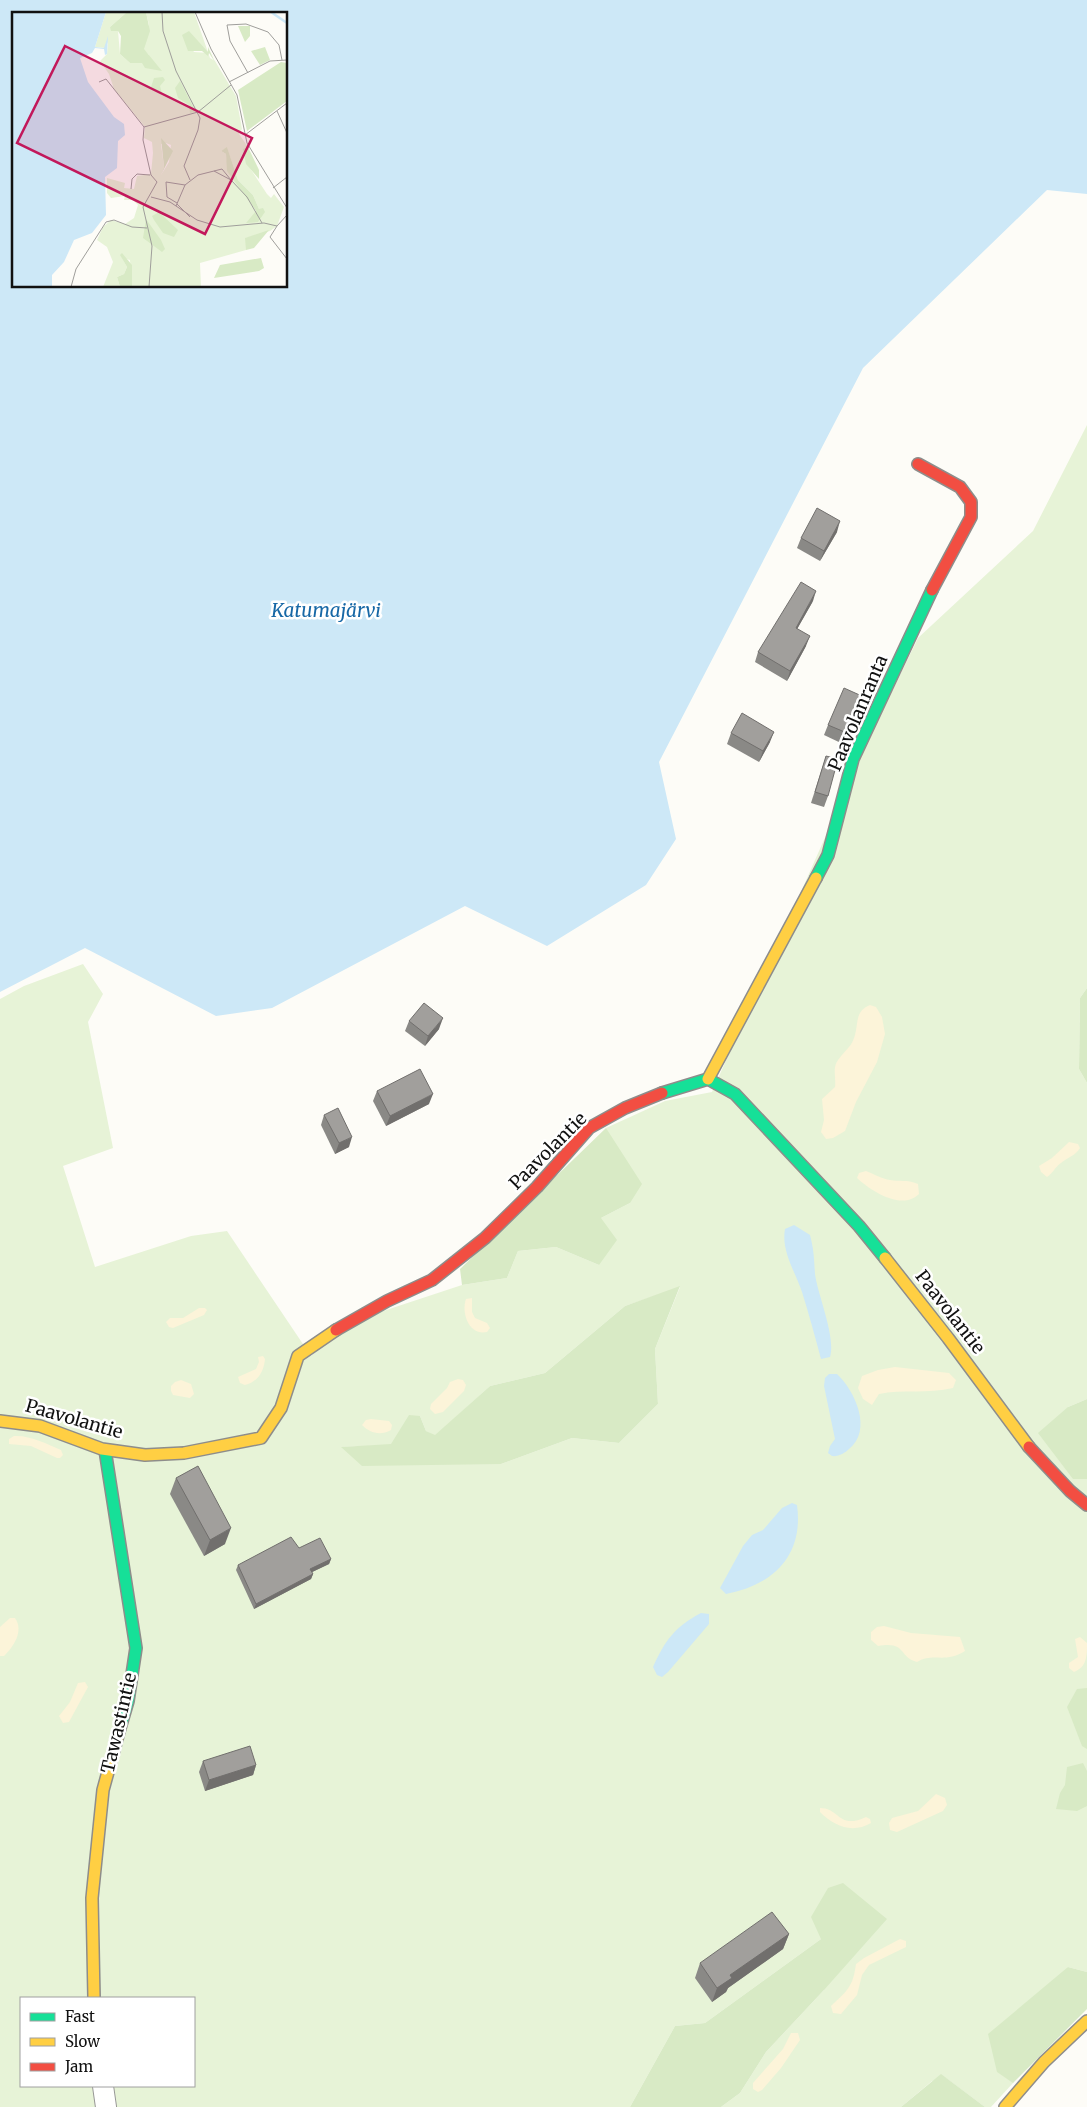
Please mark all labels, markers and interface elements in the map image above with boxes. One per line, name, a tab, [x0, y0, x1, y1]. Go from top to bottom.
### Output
inset map	[12, 12, 288, 288]
water label: Katumajärvi	[270, 598, 381, 622]
street label: Paavolanranta	[823, 651, 892, 774]
street label: Paavolantie	[504, 1107, 591, 1194]
street label: Paavolantie	[911, 1265, 990, 1358]
street label: Paavolantie	[23, 1394, 125, 1443]
street label: Tawastintie	[96, 1670, 141, 1775]
legend	[20, 1997, 195, 2087]
text: Fast	[65, 2007, 95, 2026]
text: Slow	[65, 2032, 100, 2051]
text: Jam	[64, 2057, 93, 2076]

